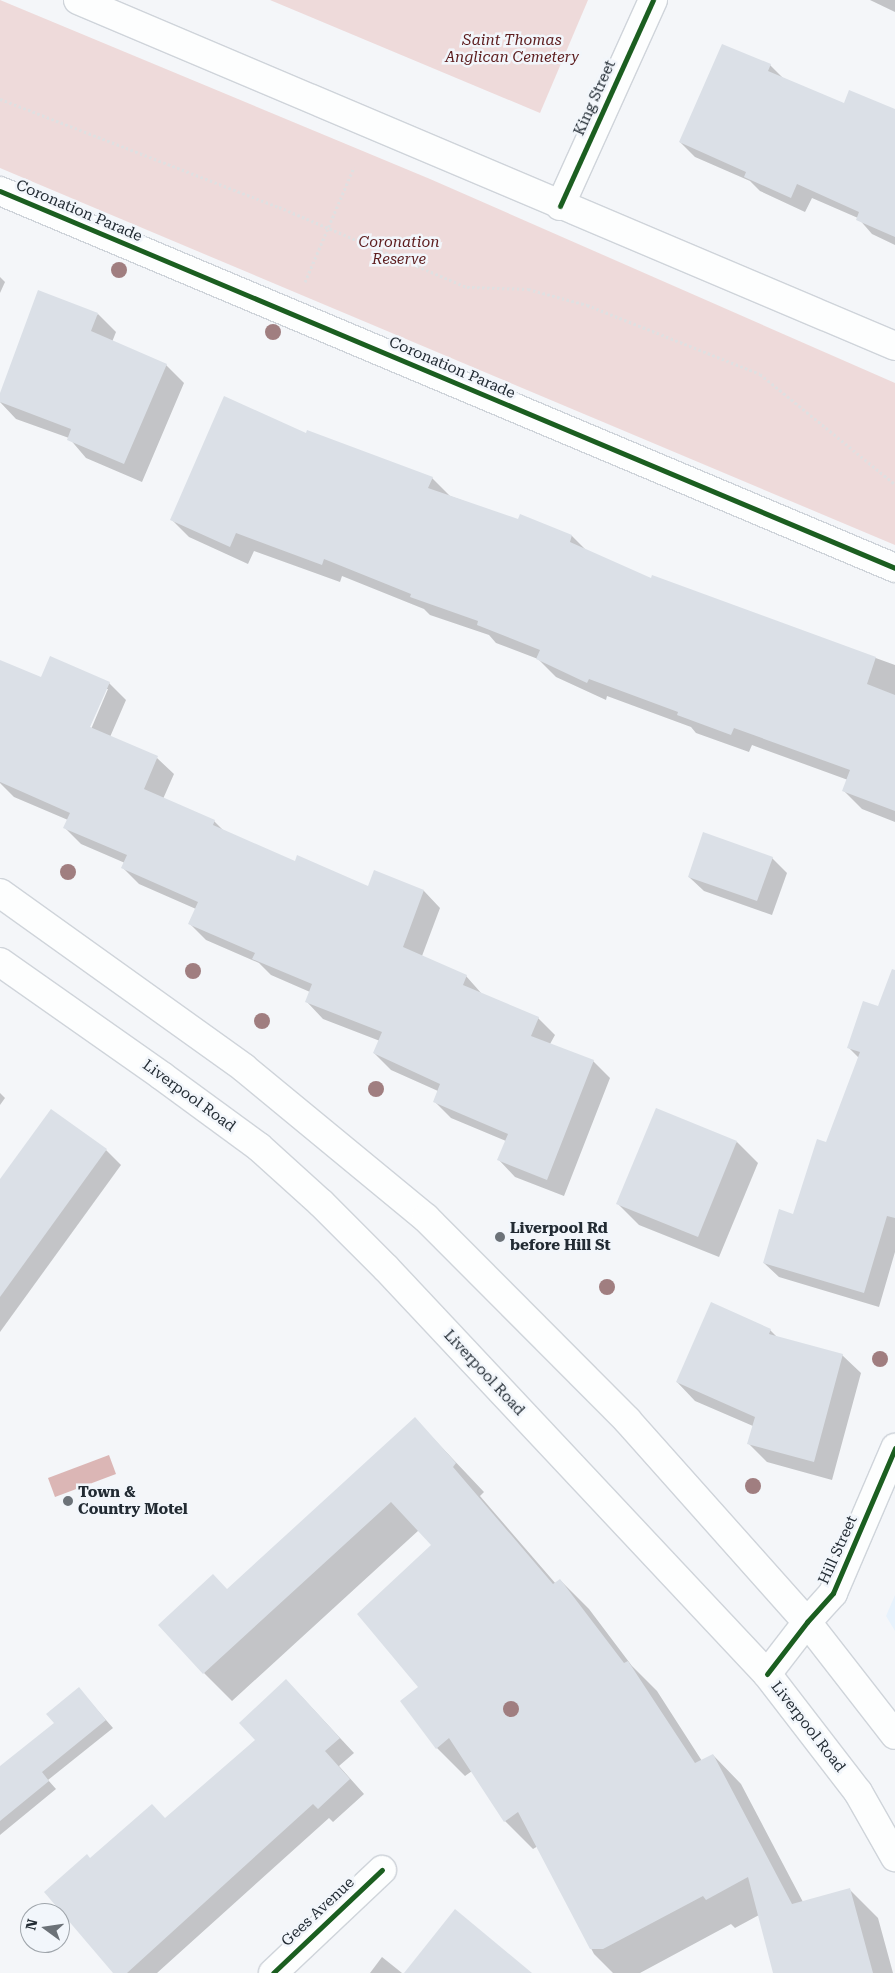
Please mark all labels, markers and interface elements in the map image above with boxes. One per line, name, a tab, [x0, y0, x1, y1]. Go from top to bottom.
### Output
park label: Saint Thomas Anglican Cemetery	[445, 31, 579, 66]
street label: King Street	[570, 57, 620, 139]
street label: Coronation Parade	[13, 176, 145, 246]
park label: Coronation Reserve	[359, 233, 439, 268]
street label: Coronation Parade	[386, 333, 518, 403]
street label: Liverpool Road	[139, 1056, 239, 1136]
place label: Liverpool Rd before Hill St	[510, 1219, 611, 1254]
marker: Liverpool Rd before Hill St	[494, 1231, 506, 1243]
street label: Liverpool Road	[440, 1327, 528, 1419]
place label: Town & Country Motel	[78, 1483, 188, 1518]
marker: Town & Country Motel	[62, 1495, 74, 1507]
street label: Hill Street	[815, 1513, 861, 1587]
street label: Liverpool Road	[767, 1678, 849, 1776]
street label: Gees Avenue	[278, 1874, 358, 1950]
north arrow	[20, 1903, 70, 1953]
text: N	[22, 1917, 40, 1932]

